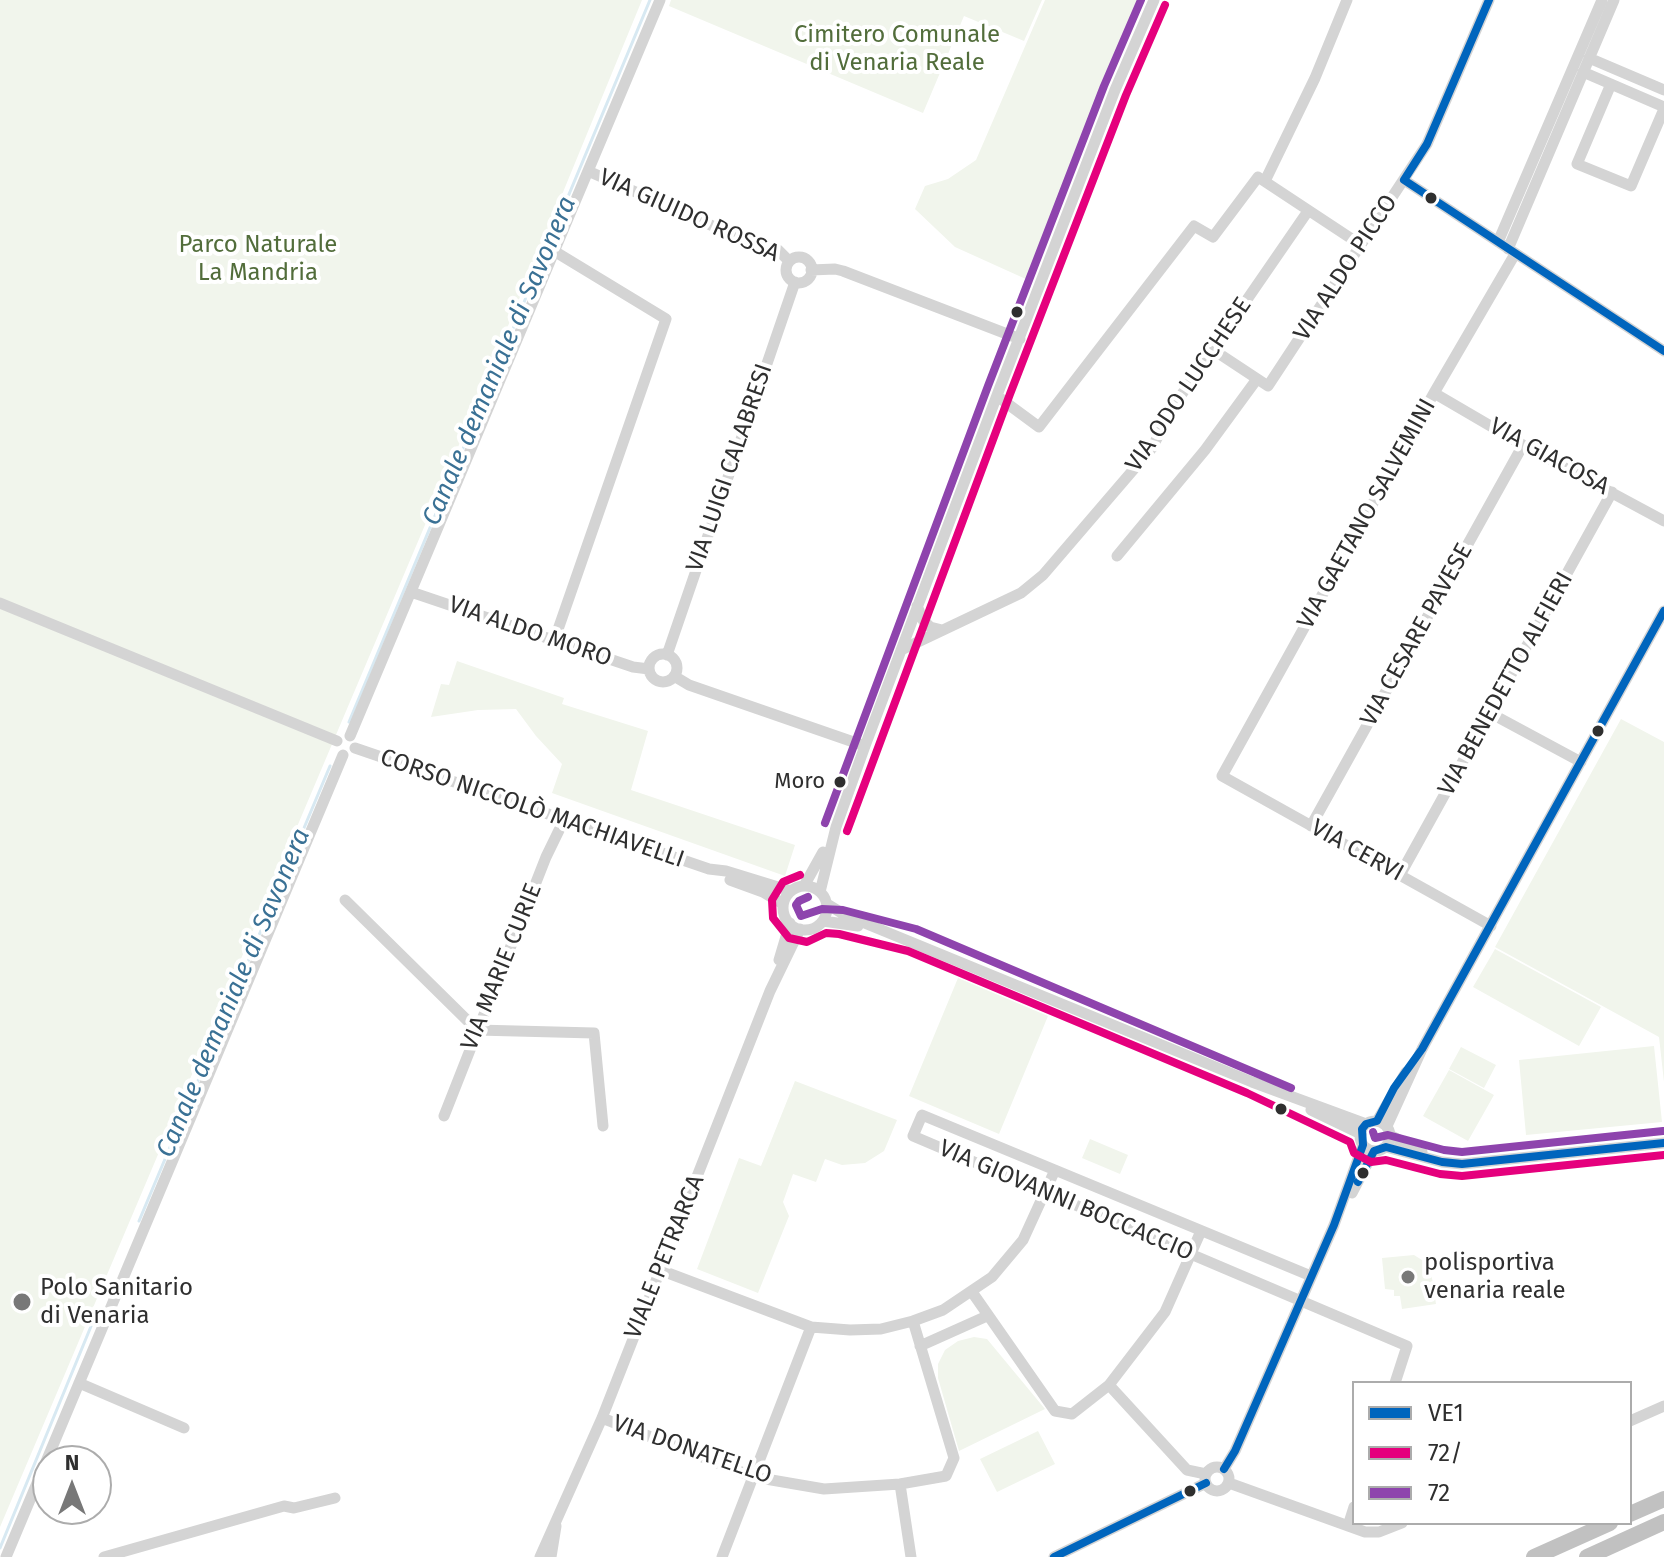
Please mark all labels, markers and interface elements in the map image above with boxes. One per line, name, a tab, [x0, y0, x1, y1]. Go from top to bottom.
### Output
park label: Cimitero Comunale di Venaria Reale	[794, 21, 1000, 77]
street label: VIA GIUIDO ROSSA	[594, 163, 784, 269]
street label: VIA ALDO PICCO	[1288, 190, 1404, 346]
unlabelled marker	[1423, 190, 1439, 206]
water label: Canale demaniale di Savonera	[416, 192, 584, 530]
park label: Parco Naturale La Mandria	[179, 231, 337, 287]
street label: VIA ODO LUCCHESE	[1120, 292, 1258, 478]
unlabelled marker	[1009, 304, 1025, 320]
street label: VIA LUIGI CALABRESI	[681, 360, 779, 576]
street label: VIA GAETANO SALVEMINI	[1292, 394, 1442, 634]
street label: VIA GIACOSA	[1484, 412, 1614, 502]
street label: VIA CESARE PAVESE	[1355, 538, 1479, 732]
street label: VIA BENEDETTO ALFIERI	[1432, 567, 1580, 801]
street label: VIA ALDO MORO	[445, 591, 615, 673]
unlabelled marker	[1590, 723, 1606, 739]
street label: CORSO NICCOLÒ MACHIAVELLI	[376, 743, 688, 875]
place label: Moro	[774, 769, 825, 795]
marker: Moro	[832, 774, 848, 790]
street label: VIA CERVI	[1306, 814, 1408, 888]
water label: Canale demaniale di Savonera	[150, 824, 318, 1162]
street label: VIA MARIE CURIE	[455, 879, 549, 1055]
unlabelled marker	[1273, 1101, 1289, 1117]
street label: VIA GIOVANNI BOCCACCIO	[935, 1134, 1197, 1268]
unlabelled marker	[1355, 1165, 1371, 1181]
street label: VIALE PETRARCA	[619, 1171, 711, 1343]
place label: polisportiva venaria reale	[1424, 1249, 1566, 1305]
marker: polisportiva venaria reale	[1399, 1268, 1417, 1286]
place label: Polo Sanitario di Venaria	[40, 1274, 193, 1330]
marker: Polo Sanitario di Venaria	[11, 1291, 33, 1313]
legend	[1352, 1381, 1632, 1525]
text: VE1	[1428, 1399, 1464, 1427]
street label: VIA DONATELLO	[609, 1409, 775, 1491]
text: 72/	[1428, 1439, 1463, 1467]
north arrow	[32, 1445, 112, 1525]
text: N	[65, 1449, 79, 1476]
text: 72	[1428, 1479, 1450, 1507]
unlabelled marker	[1182, 1483, 1198, 1499]

